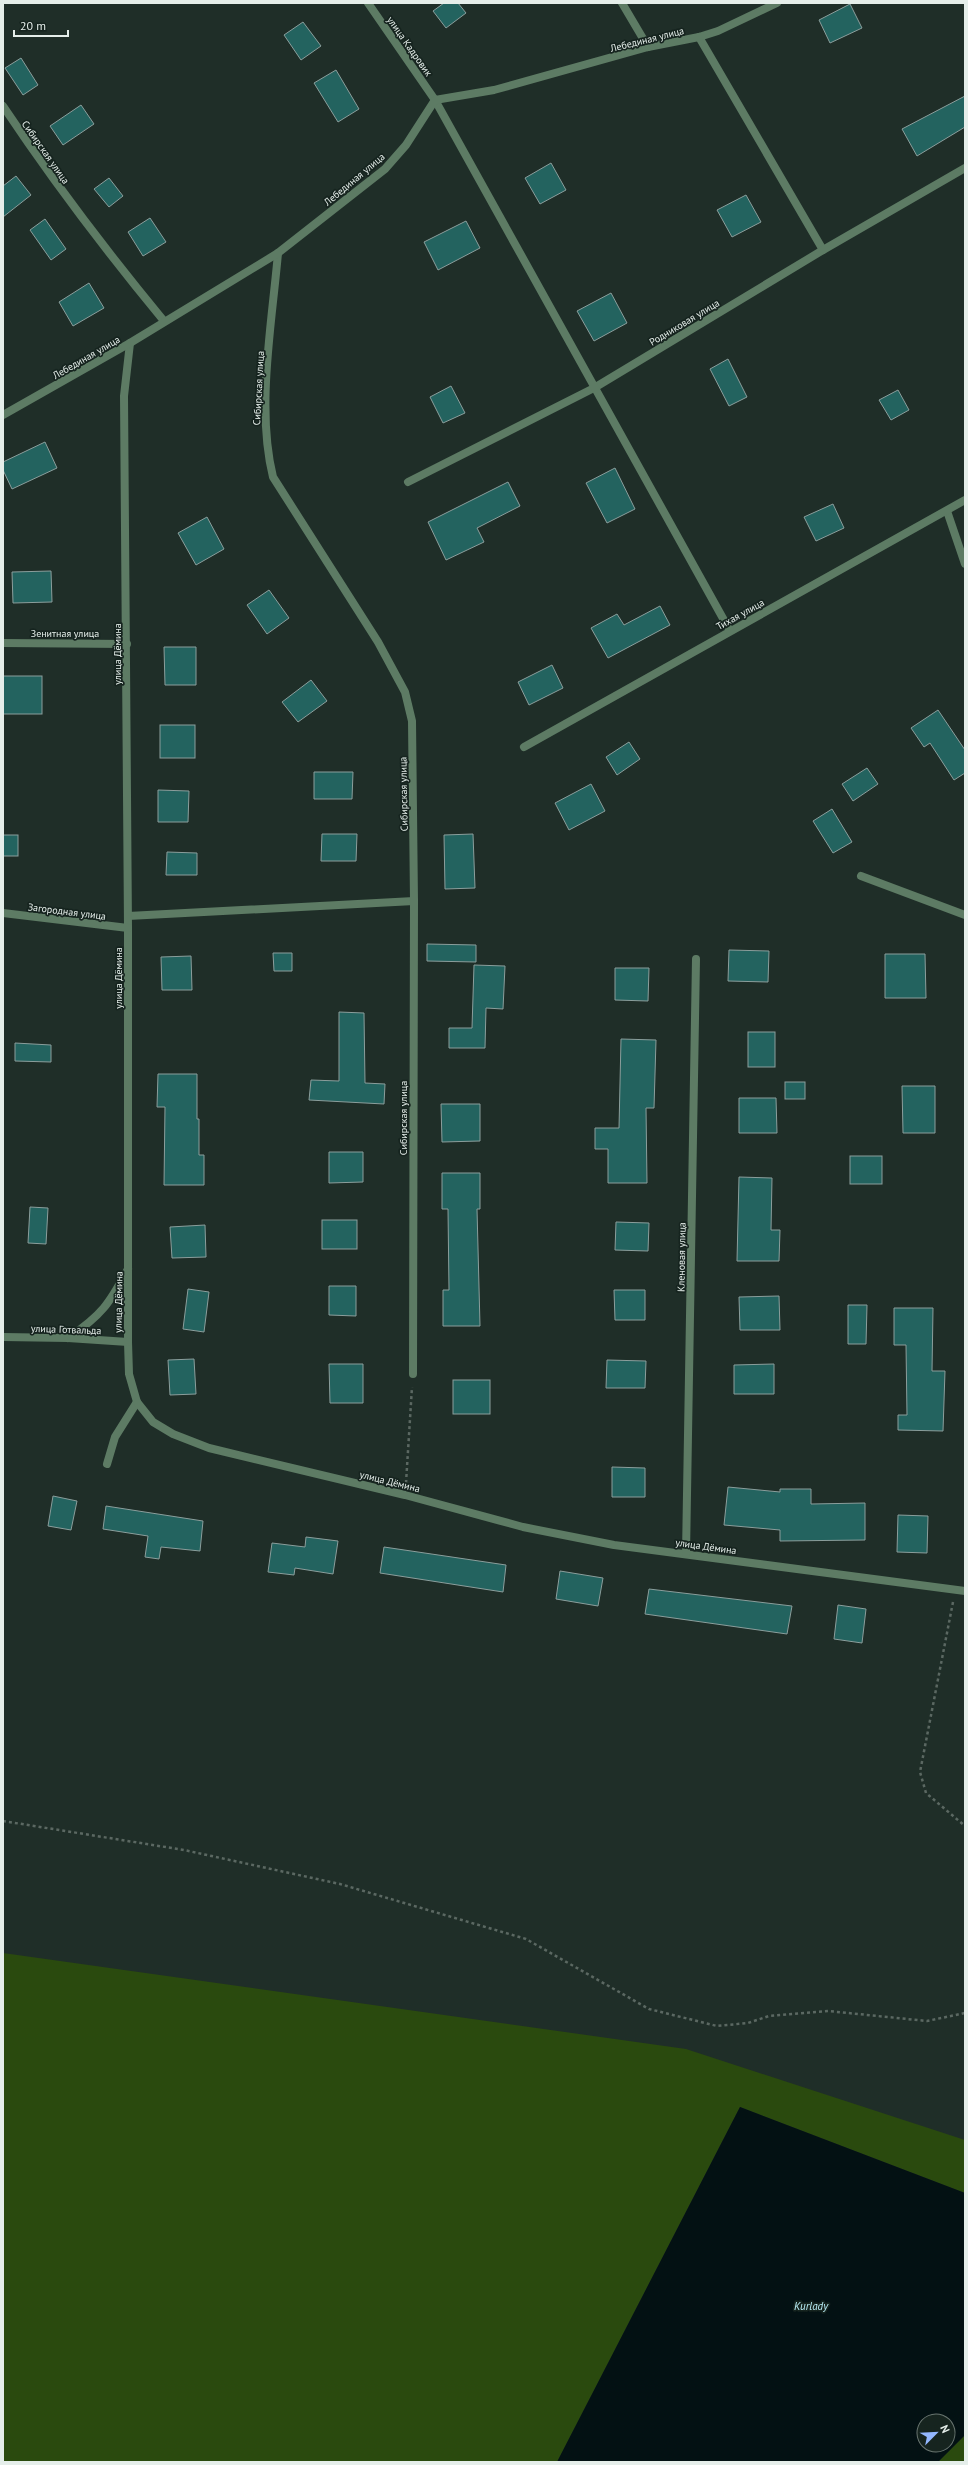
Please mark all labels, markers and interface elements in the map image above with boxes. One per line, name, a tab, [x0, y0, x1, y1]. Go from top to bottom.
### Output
scale bar	[14, 12, 68, 38]
street label: улица Кадровик	[384, 14, 435, 79]
text: 20 m	[20, 18, 46, 33]
street label: Лебединая улица	[608, 24, 685, 55]
street label: Сибирская улица	[19, 118, 72, 187]
street label: Лебединая улица	[320, 150, 388, 209]
street label: Родниковая улица	[647, 296, 722, 349]
street label: Лебединая улица	[49, 333, 122, 382]
street label: Сибирская улица	[250, 350, 267, 426]
street label: Тихая улица	[714, 596, 767, 633]
street label: улица Дёмина	[111, 623, 124, 685]
street label: Зенитная улица	[31, 627, 99, 640]
street label: Сибирская улица	[396, 757, 411, 831]
street label: Загородная улица	[27, 900, 107, 923]
street label: улица Дёмина	[112, 947, 125, 1009]
street label: Сибирская улица	[397, 1081, 410, 1155]
street label: Кленовая улица	[674, 1222, 689, 1292]
street label: улица Дёмина	[111, 1271, 126, 1333]
street label: улица Готвальда	[31, 1322, 101, 1337]
street label: улица Дёмина	[358, 1468, 421, 1495]
street label: улица Дёмина	[674, 1536, 737, 1557]
water label: Kurlady	[794, 2299, 829, 2313]
north arrow	[916, 2413, 956, 2453]
text: N	[937, 2423, 953, 2435]

